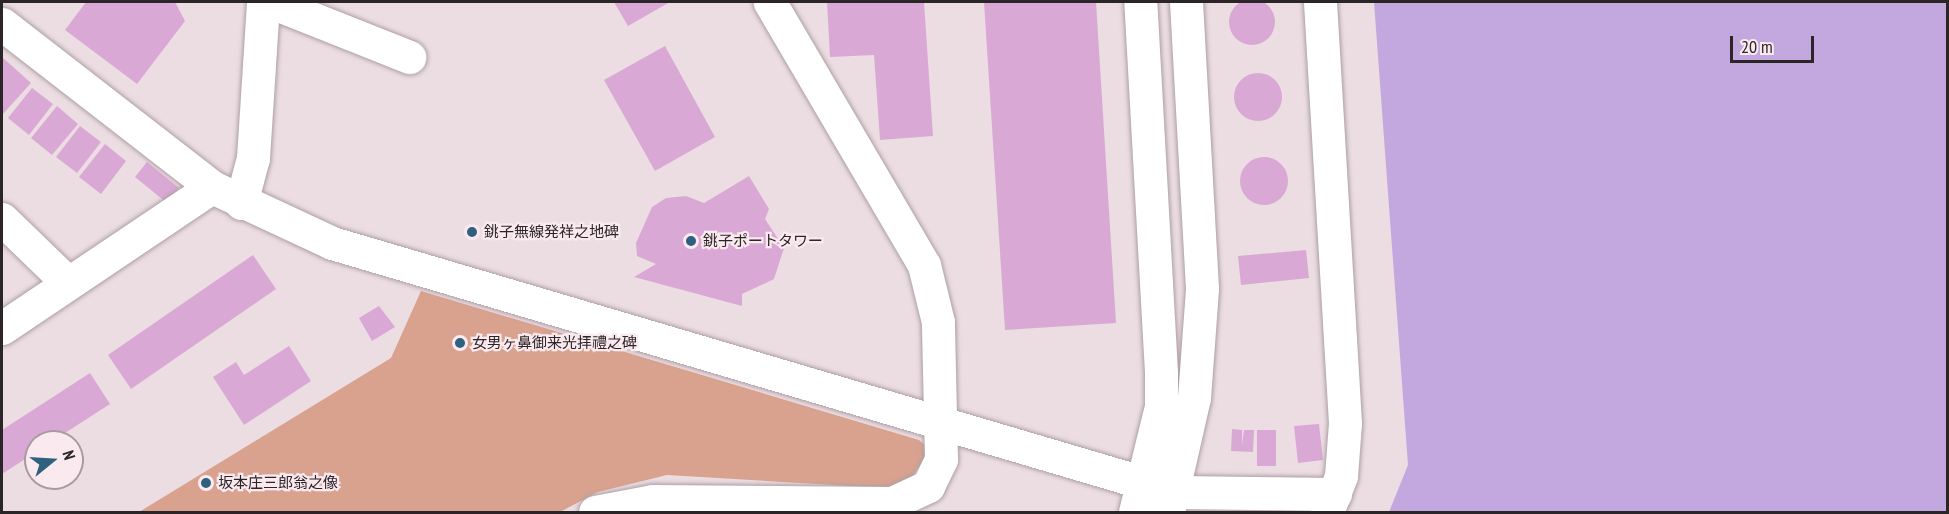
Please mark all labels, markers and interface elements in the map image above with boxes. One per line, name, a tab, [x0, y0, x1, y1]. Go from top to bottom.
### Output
scale bar	[1733, 24, 1817, 62]
text: 20 m	[1741, 35, 1773, 58]
place label: 銚子無線発祥之地碑	[484, 223, 619, 241]
marker: 銚子無線発祥之地碑	[465, 225, 479, 239]
place label: 銚子ポートタワー	[703, 232, 823, 250]
marker: 銚子ポートタワー	[684, 234, 698, 248]
place label: 女男ヶ鼻御来光拝禮之碑	[472, 334, 637, 352]
marker: 女男ヶ鼻御来光拝禮之碑	[453, 336, 467, 350]
north arrow	[24, 430, 84, 490]
text: N	[58, 448, 80, 462]
place label: 坂本庄三郎翁之像	[218, 474, 338, 492]
marker: 坂本庄三郎翁之像	[199, 476, 213, 490]

